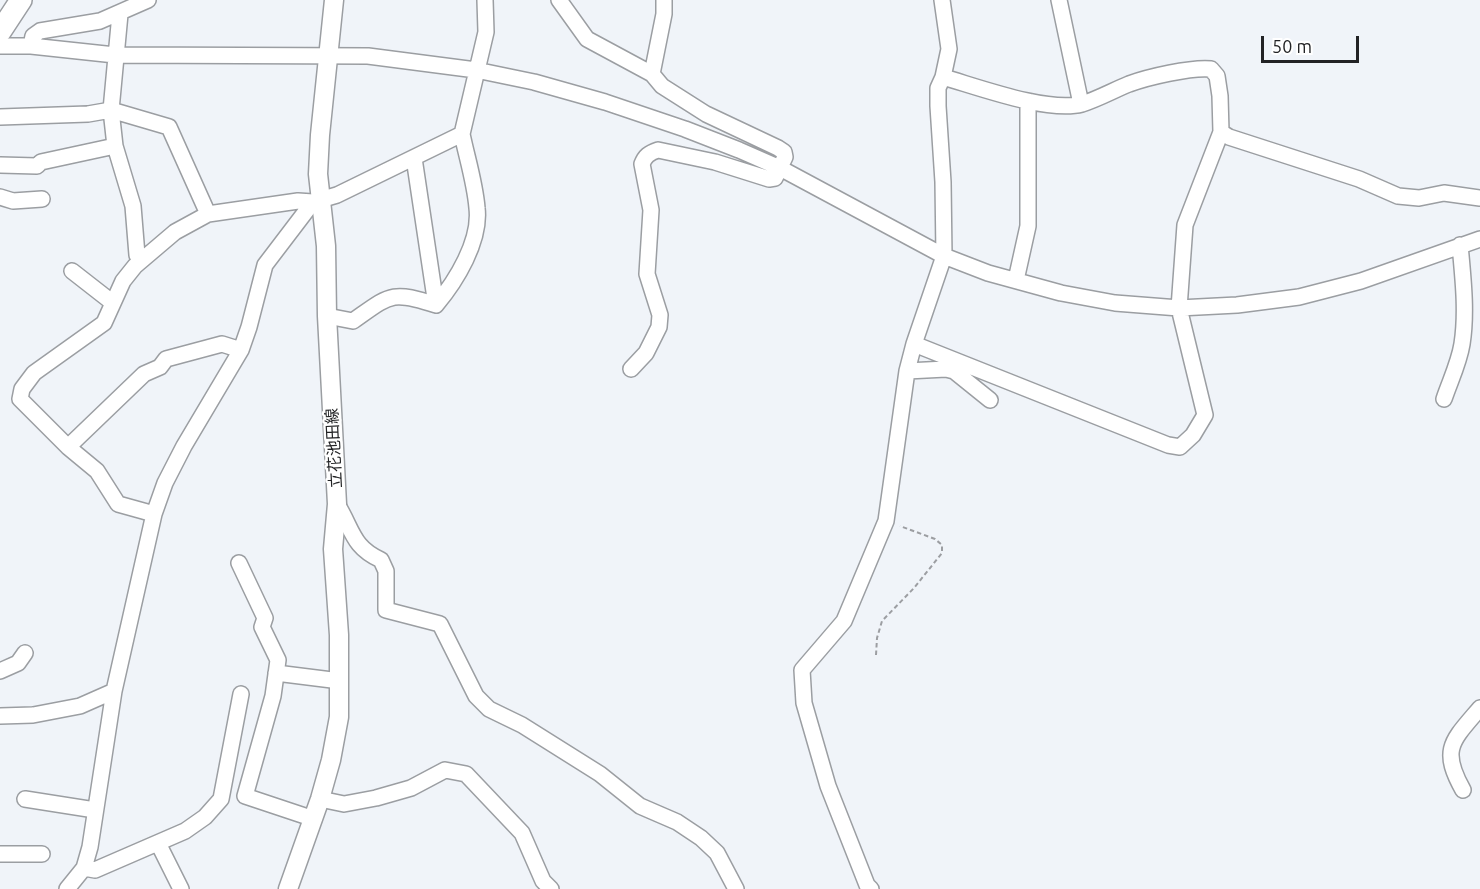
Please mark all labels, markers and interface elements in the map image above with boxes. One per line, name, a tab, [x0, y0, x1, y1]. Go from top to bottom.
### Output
scale bar	[1264, 24, 1362, 62]
text: 50 m	[1272, 36, 1312, 56]
street label: 立花池田線	[322, 408, 346, 488]

